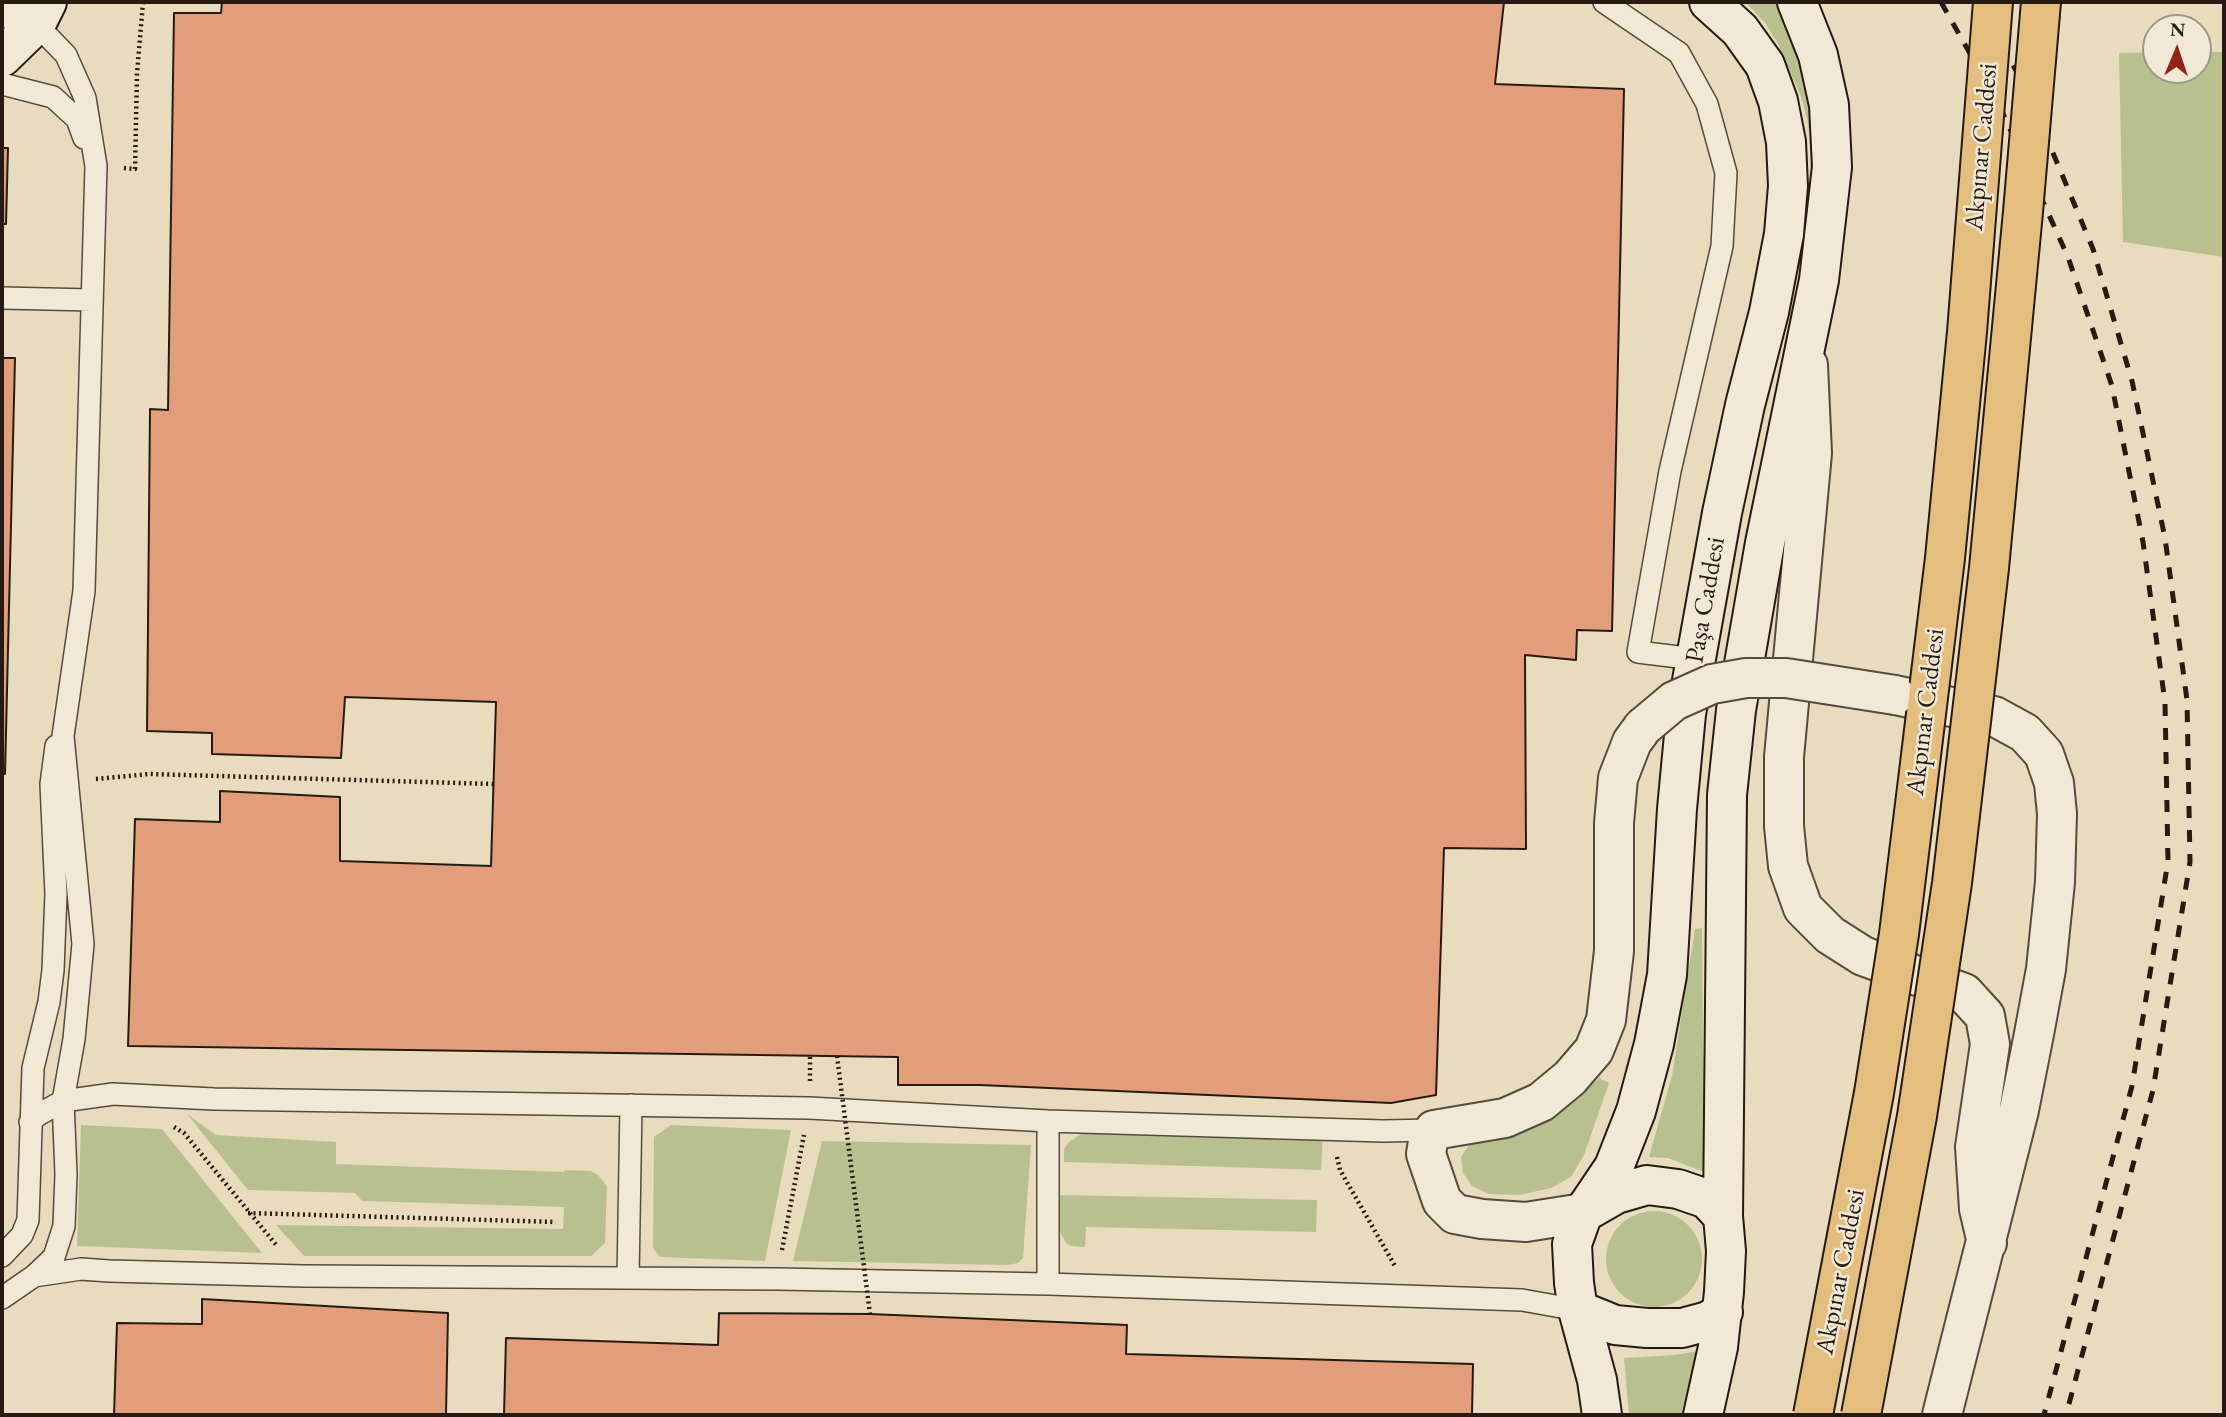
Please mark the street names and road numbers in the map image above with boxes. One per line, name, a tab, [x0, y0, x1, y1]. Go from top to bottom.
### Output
street label: Akpınar Caddesi	[1959, 62, 2005, 232]
street label: Paşa Caddesi	[1680, 535, 1732, 665]
street label: Akpınar Caddesi	[1900, 627, 1952, 797]
street label: Akpınar Caddesi	[1810, 1187, 1872, 1357]

